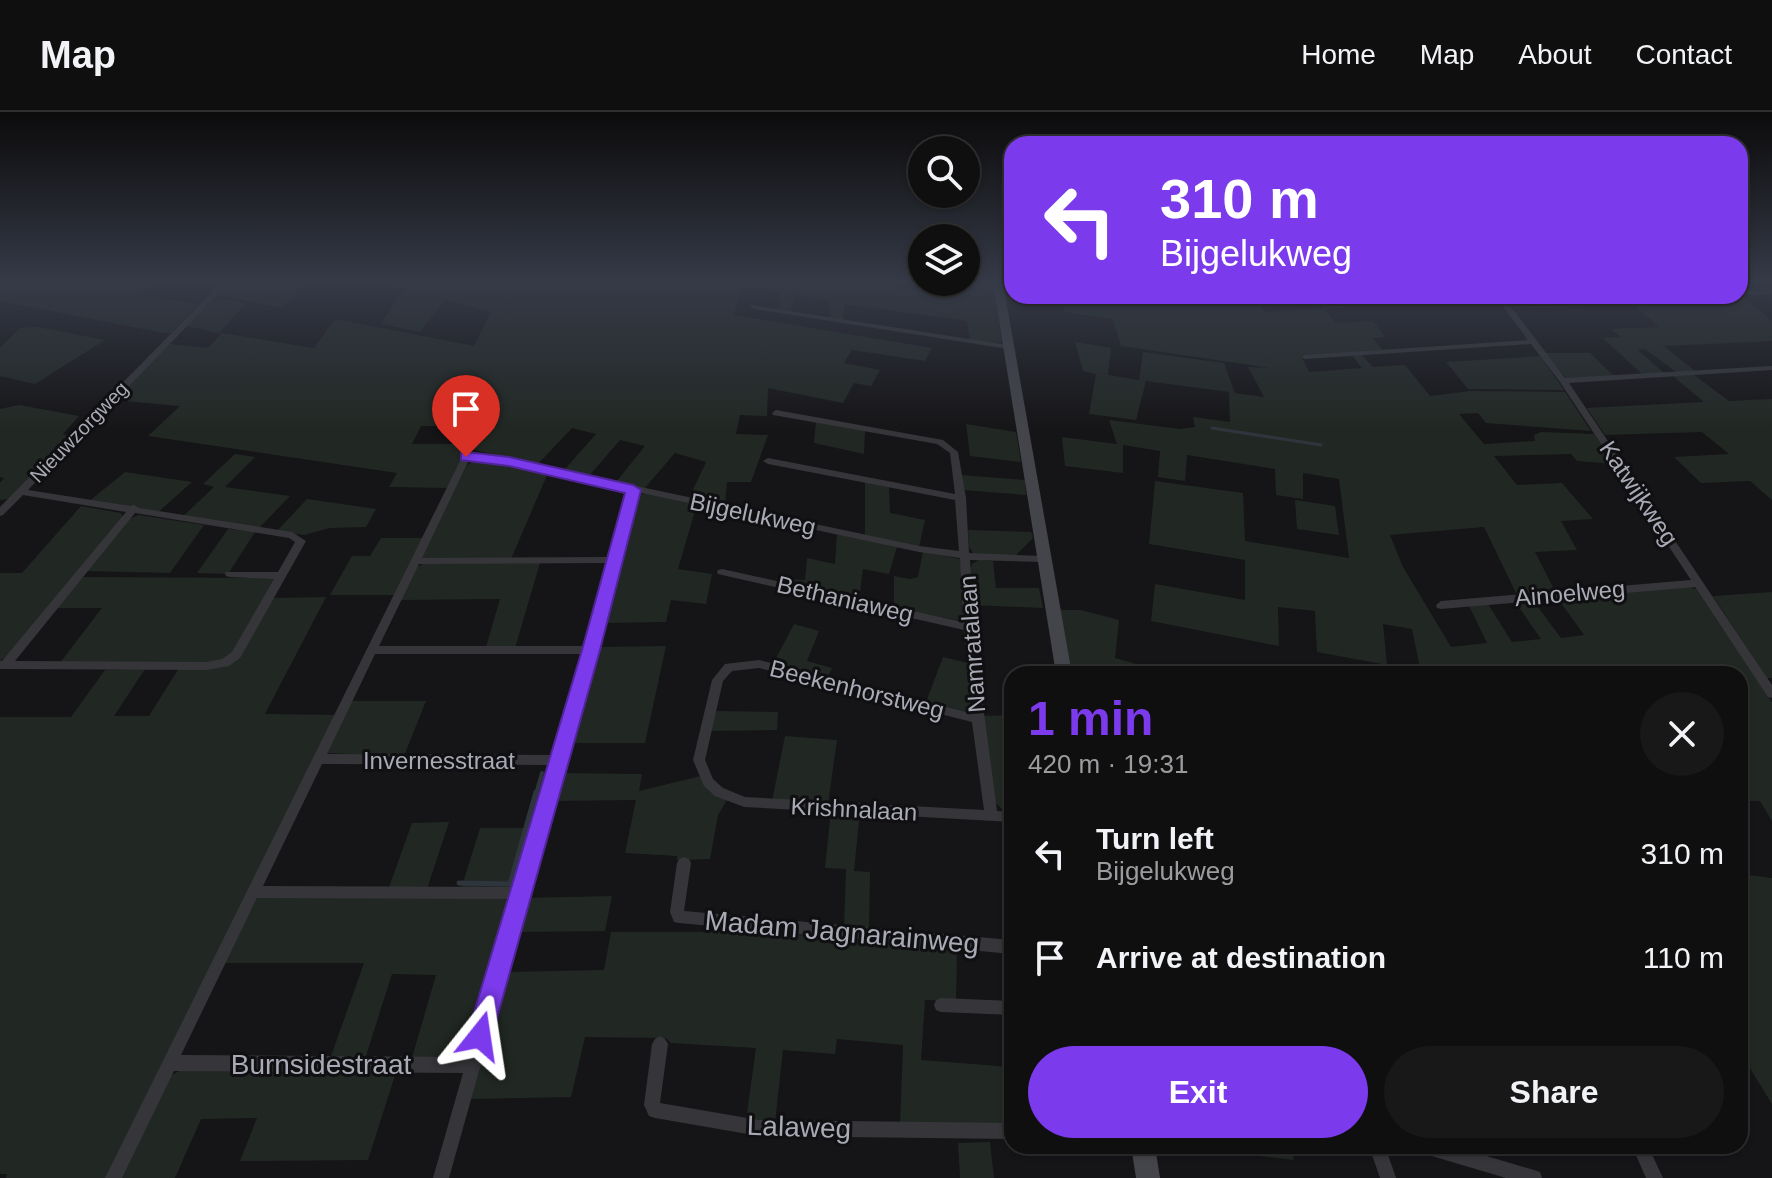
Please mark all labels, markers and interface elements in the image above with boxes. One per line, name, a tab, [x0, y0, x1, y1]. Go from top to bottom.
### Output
text: Map	[40, 34, 116, 76]
text: Home	[1301, 39, 1376, 70]
text: Map	[1420, 39, 1474, 70]
text: About	[1518, 39, 1592, 70]
text: Contact	[1636, 39, 1732, 70]
map controls	[908, 136, 980, 296]
button: search	[908, 136, 980, 208]
text: 310 m	[1160, 167, 1319, 230]
icon: left	[1028, 168, 1132, 272]
button: layers	[908, 224, 980, 296]
text: Bijgelukweg	[1160, 233, 1352, 274]
pin	[432, 375, 500, 457]
street label: Nieuwzorgweg	[26, 377, 132, 487]
icon: arrive	[444, 387, 488, 431]
street label: Katwijkweg	[1594, 436, 1684, 550]
street label: Bijgelukweg	[688, 487, 818, 541]
street label: Bethaniaweg	[774, 570, 916, 628]
street label: Namratalaan	[954, 575, 990, 713]
street label: Ainoelweg	[1514, 575, 1626, 611]
street label: Beekenhorstweg	[767, 654, 947, 724]
text: 1 min	[1028, 692, 1153, 745]
button: close	[1640, 692, 1724, 776]
street label: Invernesstraat	[363, 747, 515, 774]
text: 420 m · 19:31	[1028, 749, 1188, 779]
street label: Krishnalaan	[790, 792, 918, 826]
text: Turn left	[1096, 822, 1214, 855]
icon: left	[1028, 832, 1072, 876]
text: 310 m	[1641, 837, 1724, 870]
text: Bijgelukweg	[1096, 856, 1235, 886]
street label: Madam Jagnarainweg	[703, 905, 981, 959]
icon: arrive	[1028, 936, 1072, 980]
text: Arrive at destination	[1096, 941, 1386, 974]
text: 110 m	[1643, 941, 1724, 974]
position arrow	[438, 994, 522, 1078]
button: Exit	[1028, 1046, 1368, 1138]
button: Share	[1384, 1046, 1724, 1138]
street label: Burnsidestraat	[231, 1049, 411, 1080]
street label: Lalaweg	[746, 1110, 852, 1144]

